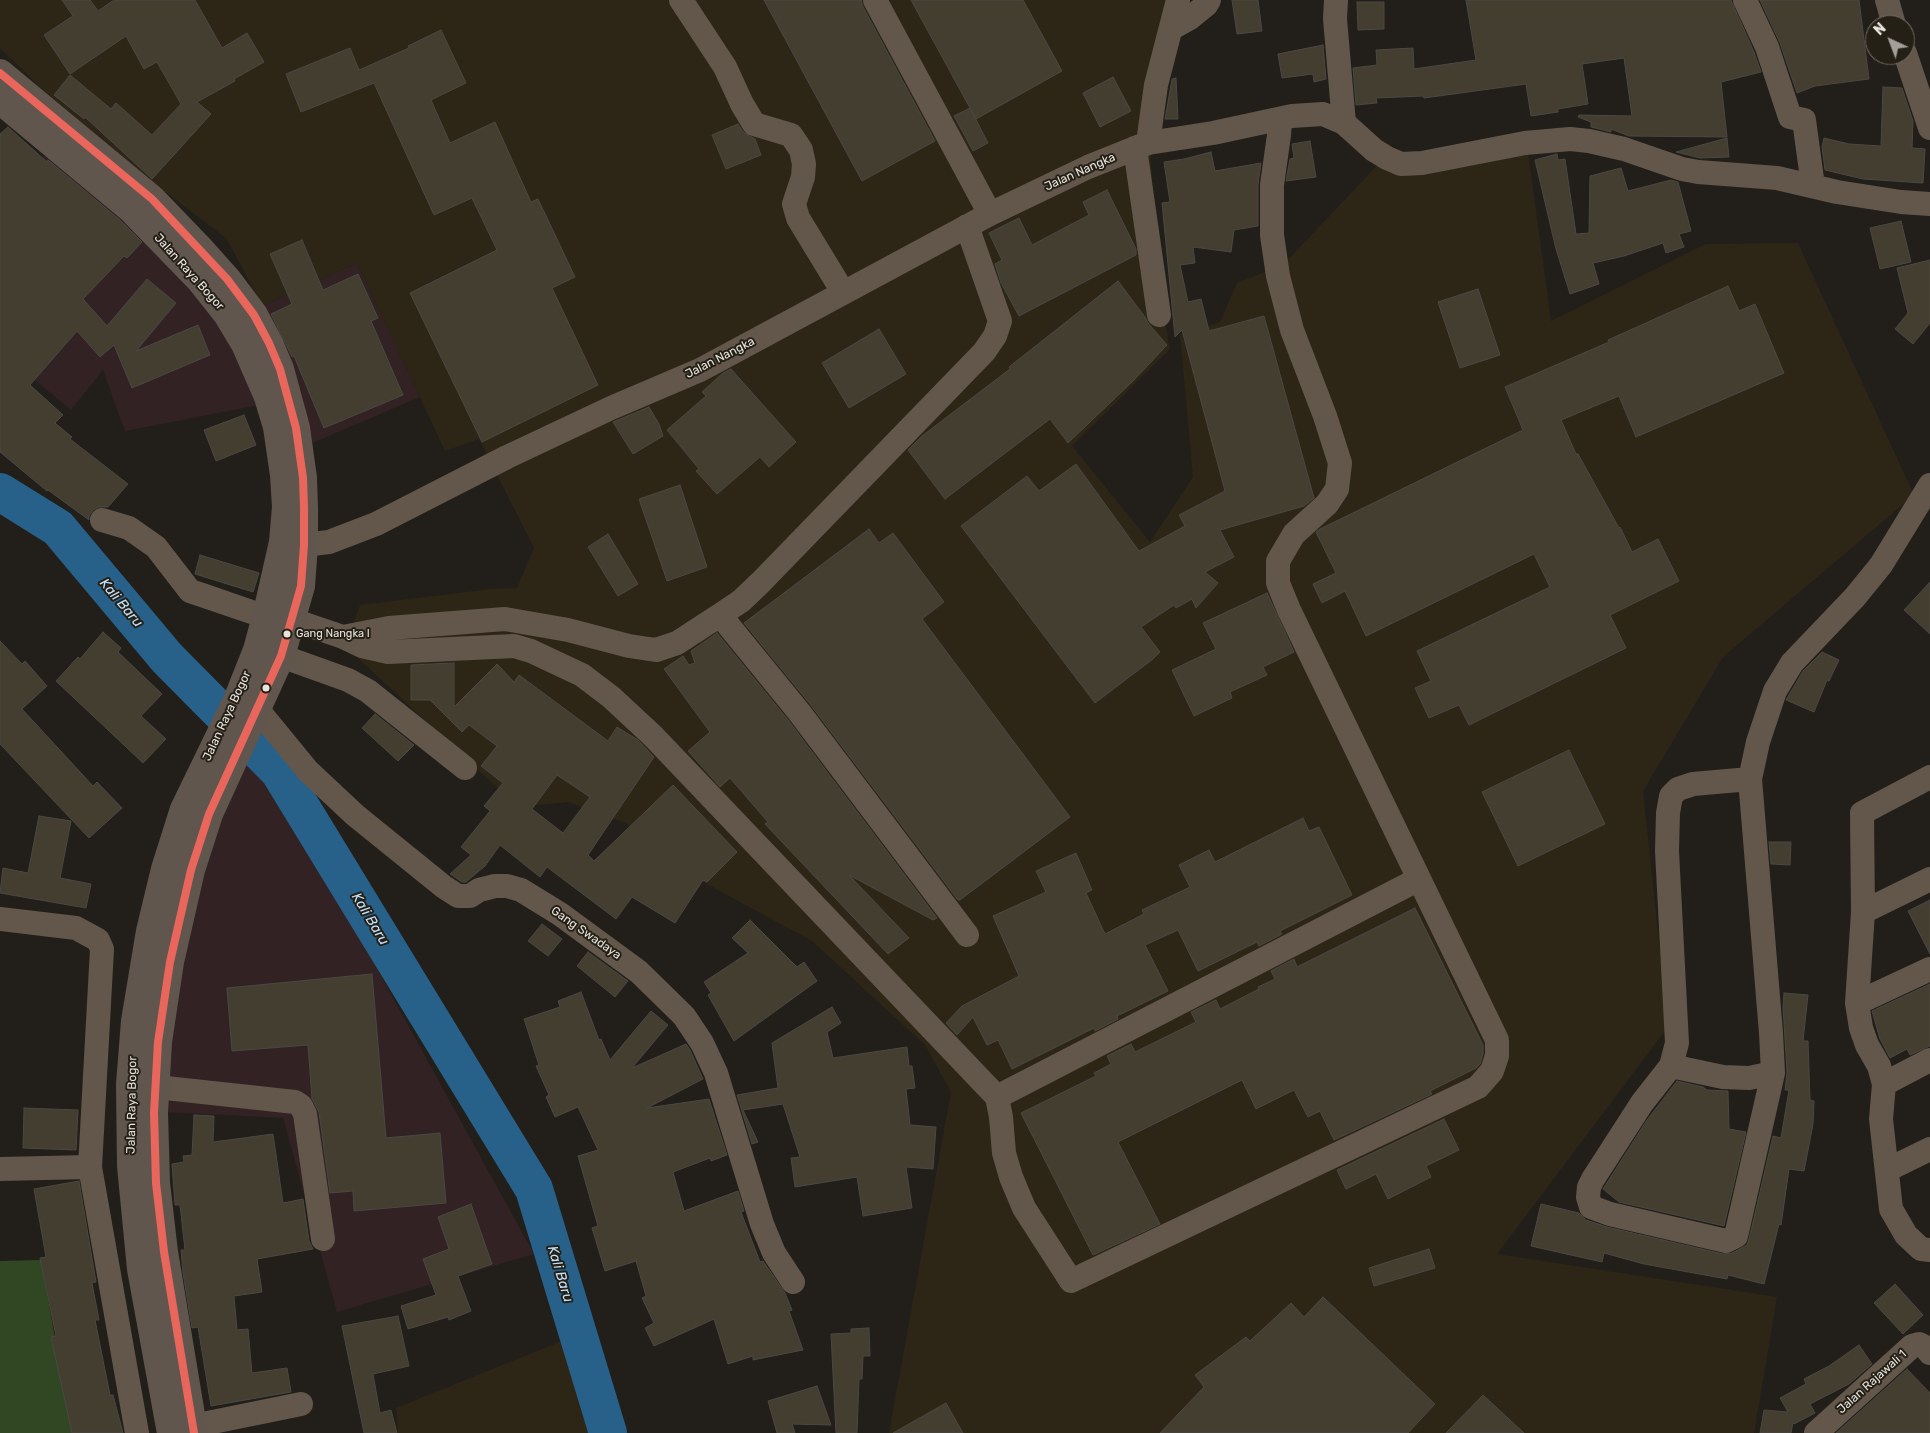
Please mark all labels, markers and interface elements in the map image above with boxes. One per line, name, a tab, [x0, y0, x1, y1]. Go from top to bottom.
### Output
north arrow	[1865, 15, 1915, 65]
text: N	[1871, 20, 1890, 39]
street label: Jalan Nangka	[1042, 150, 1118, 194]
street label: Jalan Raya Bogor	[151, 231, 227, 313]
street label: Jalan Nangka	[683, 334, 757, 382]
water label: Kali Baru	[96, 575, 146, 631]
place label: Gang Nangka I	[296, 627, 370, 641]
marker: Gang Nangka I	[282, 629, 292, 639]
street label: Jalan Raya Bogor	[200, 669, 254, 763]
unlabelled marker	[261, 683, 271, 693]
water label: Kali Baru	[348, 890, 392, 948]
street label: Gang Swadaya	[548, 903, 624, 963]
street label: Jalan Raya Bogor	[124, 1056, 140, 1154]
water label: Kali Baru	[543, 1244, 577, 1304]
street label: Jalan Rajawali 1	[1834, 1347, 1910, 1417]

